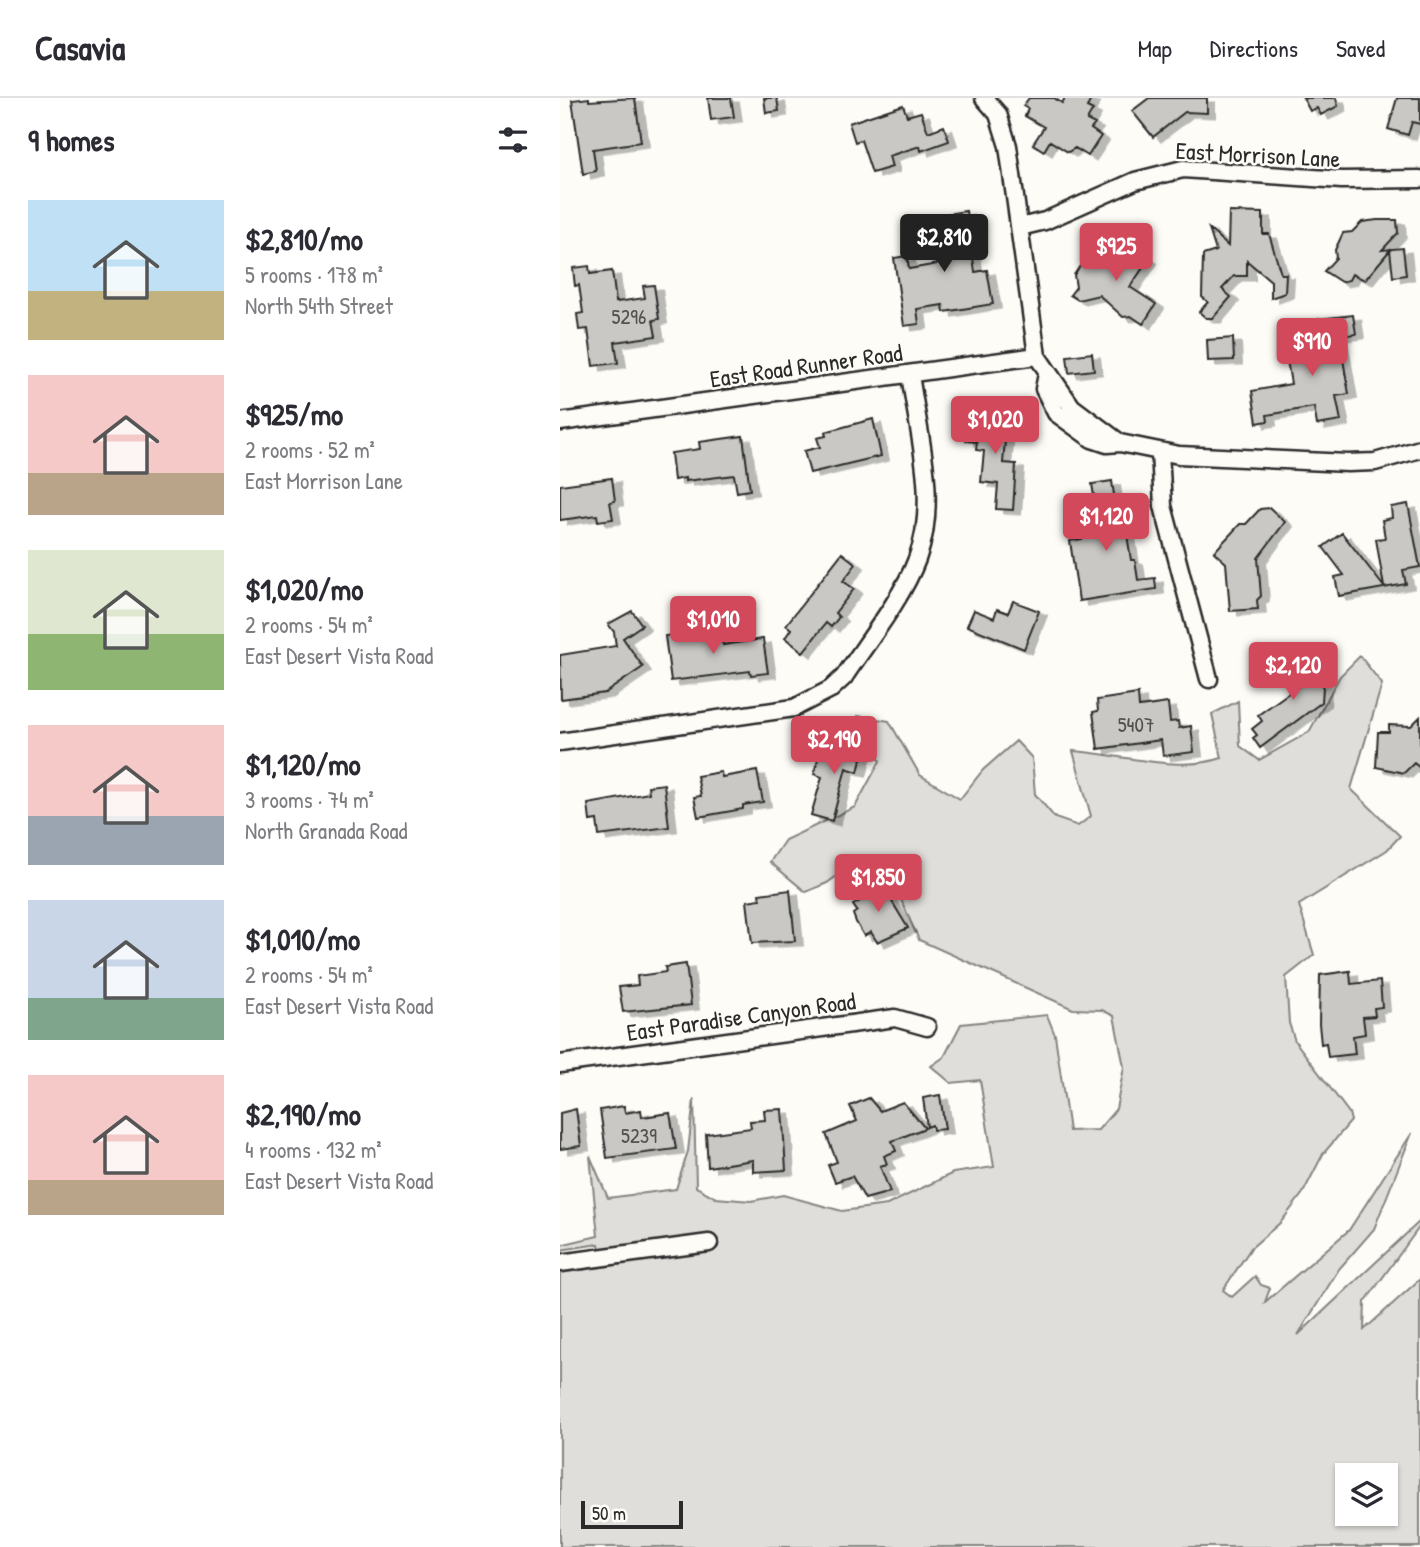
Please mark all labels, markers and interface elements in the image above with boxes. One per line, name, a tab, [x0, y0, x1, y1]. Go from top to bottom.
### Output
text: Casavia	[35, 26, 125, 70]
text: Map	[1138, 32, 1172, 64]
text: Directions	[1210, 32, 1298, 64]
text: Saved	[1336, 32, 1385, 64]
text: 9 homes	[28, 120, 115, 160]
icon: filters	[494, 121, 532, 159]
street label: East Morrison Lane	[1175, 134, 1342, 174]
pin: $2,810	[887, 214, 1001, 274]
text: $2,810/mo	[245, 219, 363, 259]
text: $2,810	[916, 221, 972, 252]
pin: $925	[1075, 223, 1157, 283]
icon: home	[84, 228, 168, 312]
text: $925	[1096, 230, 1136, 261]
text: 5 rooms · 178 m²	[245, 259, 383, 290]
text: North 54th Street	[245, 290, 393, 321]
house number: 5296	[612, 302, 646, 331]
pin: $910	[1271, 318, 1353, 378]
text: $910	[1293, 325, 1331, 356]
street label: East Road Runner Road	[708, 336, 904, 394]
text: $925/mo	[245, 394, 343, 434]
pin: $1,020	[938, 396, 1052, 456]
icon: home	[84, 403, 168, 487]
text: $1,020	[967, 403, 1023, 434]
text: 2 rooms · 52 m²	[245, 434, 375, 465]
text: East Morrison Lane	[245, 465, 403, 496]
pin: $1,120	[1049, 494, 1163, 553]
text: $1,120	[1079, 500, 1133, 531]
text: $1,020/mo	[245, 569, 363, 609]
icon: home	[84, 578, 168, 662]
pin: $1,010	[656, 596, 770, 656]
text: $1,010	[686, 603, 740, 634]
text: 2 rooms · 54 m²	[245, 609, 373, 640]
text: East Desert Vista Road	[245, 640, 433, 671]
pin: $2,120	[1236, 642, 1350, 702]
text: $2,120	[1265, 649, 1321, 680]
house number: 5407	[1118, 710, 1154, 739]
pin: $2,190	[777, 716, 891, 776]
text: $2,190	[807, 723, 861, 754]
text: $1,120/mo	[245, 744, 361, 784]
icon: home	[84, 753, 168, 837]
text: 3 rooms · 74 m²	[245, 784, 374, 815]
text: North Granada Road	[245, 815, 408, 846]
pin: $1,850	[821, 854, 935, 914]
text: $1,850	[851, 861, 905, 892]
text: $1,010/mo	[245, 919, 360, 959]
icon: home	[84, 928, 168, 1012]
text: 2 rooms · 54 m²	[245, 959, 373, 990]
street label: East Paradise Canyon Road	[625, 984, 857, 1048]
text: East Desert Vista Road	[245, 990, 433, 1021]
text: $2,190/mo	[245, 1094, 361, 1134]
icon: home	[84, 1103, 168, 1187]
house number: 5239	[621, 1121, 657, 1150]
text: 4 rooms · 132 m²	[245, 1134, 382, 1165]
text: East Desert Vista Road	[245, 1165, 433, 1196]
map controls	[1335, 1463, 1398, 1526]
button: layers	[1335, 1463, 1398, 1526]
scale bar	[581, 1498, 682, 1530]
text: 50 m	[592, 1500, 626, 1526]

